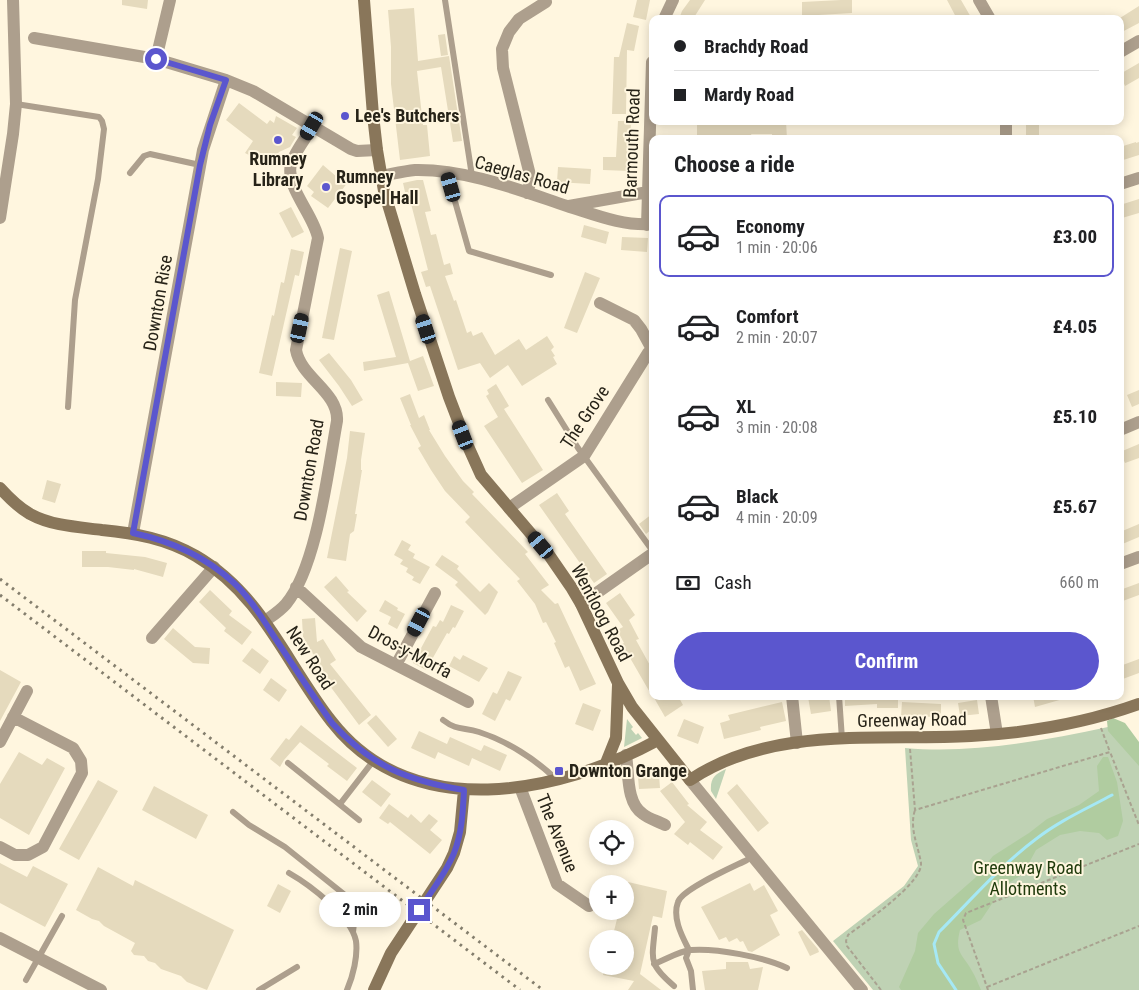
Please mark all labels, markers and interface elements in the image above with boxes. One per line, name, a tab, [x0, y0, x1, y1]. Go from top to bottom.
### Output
text: Brachdy Road	[704, 35, 808, 58]
route start	[145, 48, 167, 70]
text: Mardy Road	[704, 83, 794, 106]
street label: Barmouth Road	[619, 88, 644, 198]
place label: Lee's Butchers	[355, 105, 460, 126]
car	[298, 109, 325, 143]
marker: Lee's Butchers	[339, 110, 351, 122]
marker: Rumney Library	[272, 134, 284, 146]
place label: Rumney Library	[249, 148, 307, 190]
street label: Caeglas Road	[472, 151, 572, 198]
text: Choose a ride	[674, 152, 795, 177]
place label: Rumney Gospel Hall	[336, 166, 418, 208]
car	[439, 171, 462, 203]
marker: Rumney Gospel Hall	[320, 181, 332, 193]
icon: car	[676, 214, 721, 259]
text: Economy	[736, 215, 805, 238]
text: £3.00	[1053, 225, 1097, 248]
text: 1 min · 20:06	[736, 238, 818, 257]
street label: Downton Rise	[139, 253, 176, 353]
icon: car	[676, 304, 721, 349]
text: Comfort	[736, 305, 799, 328]
car	[289, 312, 310, 344]
car	[414, 312, 437, 346]
text: £4.05	[1053, 315, 1097, 338]
text: 2 min · 20:07	[736, 328, 818, 347]
street label: The Grove	[556, 381, 613, 452]
icon: car	[676, 394, 721, 439]
text: XL	[736, 395, 756, 418]
text: £5.10	[1053, 405, 1097, 428]
street label: Downton Road	[289, 417, 328, 522]
car	[450, 418, 475, 452]
text: 3 min · 20:08	[736, 418, 818, 437]
icon: car	[676, 484, 721, 529]
text: Black	[736, 485, 778, 508]
text: £5.67	[1053, 495, 1097, 518]
text: 4 min · 20:09	[736, 508, 818, 527]
car	[525, 529, 556, 561]
street label: Wentloog Road	[567, 560, 636, 665]
icon: cash	[674, 569, 702, 597]
text: Cash	[714, 571, 752, 594]
text: 660 m	[1060, 573, 1099, 592]
car	[405, 605, 432, 639]
street label: Dros-y-Morfa	[365, 621, 456, 682]
street label: New Road	[282, 622, 339, 693]
button: Confirm	[674, 632, 1099, 690]
street label: Greenway Road	[857, 708, 967, 731]
place label: Downton Grange	[569, 760, 687, 781]
marker: Downton Grange	[553, 765, 565, 777]
street label: The Avenue	[532, 791, 583, 875]
map controls	[589, 820, 634, 975]
button: locate	[589, 820, 634, 865]
park label: Greenway Road Allotments	[973, 857, 1083, 899]
button: +	[589, 875, 634, 920]
callout: 2 min	[319, 892, 402, 928]
route end	[408, 899, 430, 921]
text: 2 min	[342, 900, 378, 919]
button: −	[589, 930, 634, 975]

